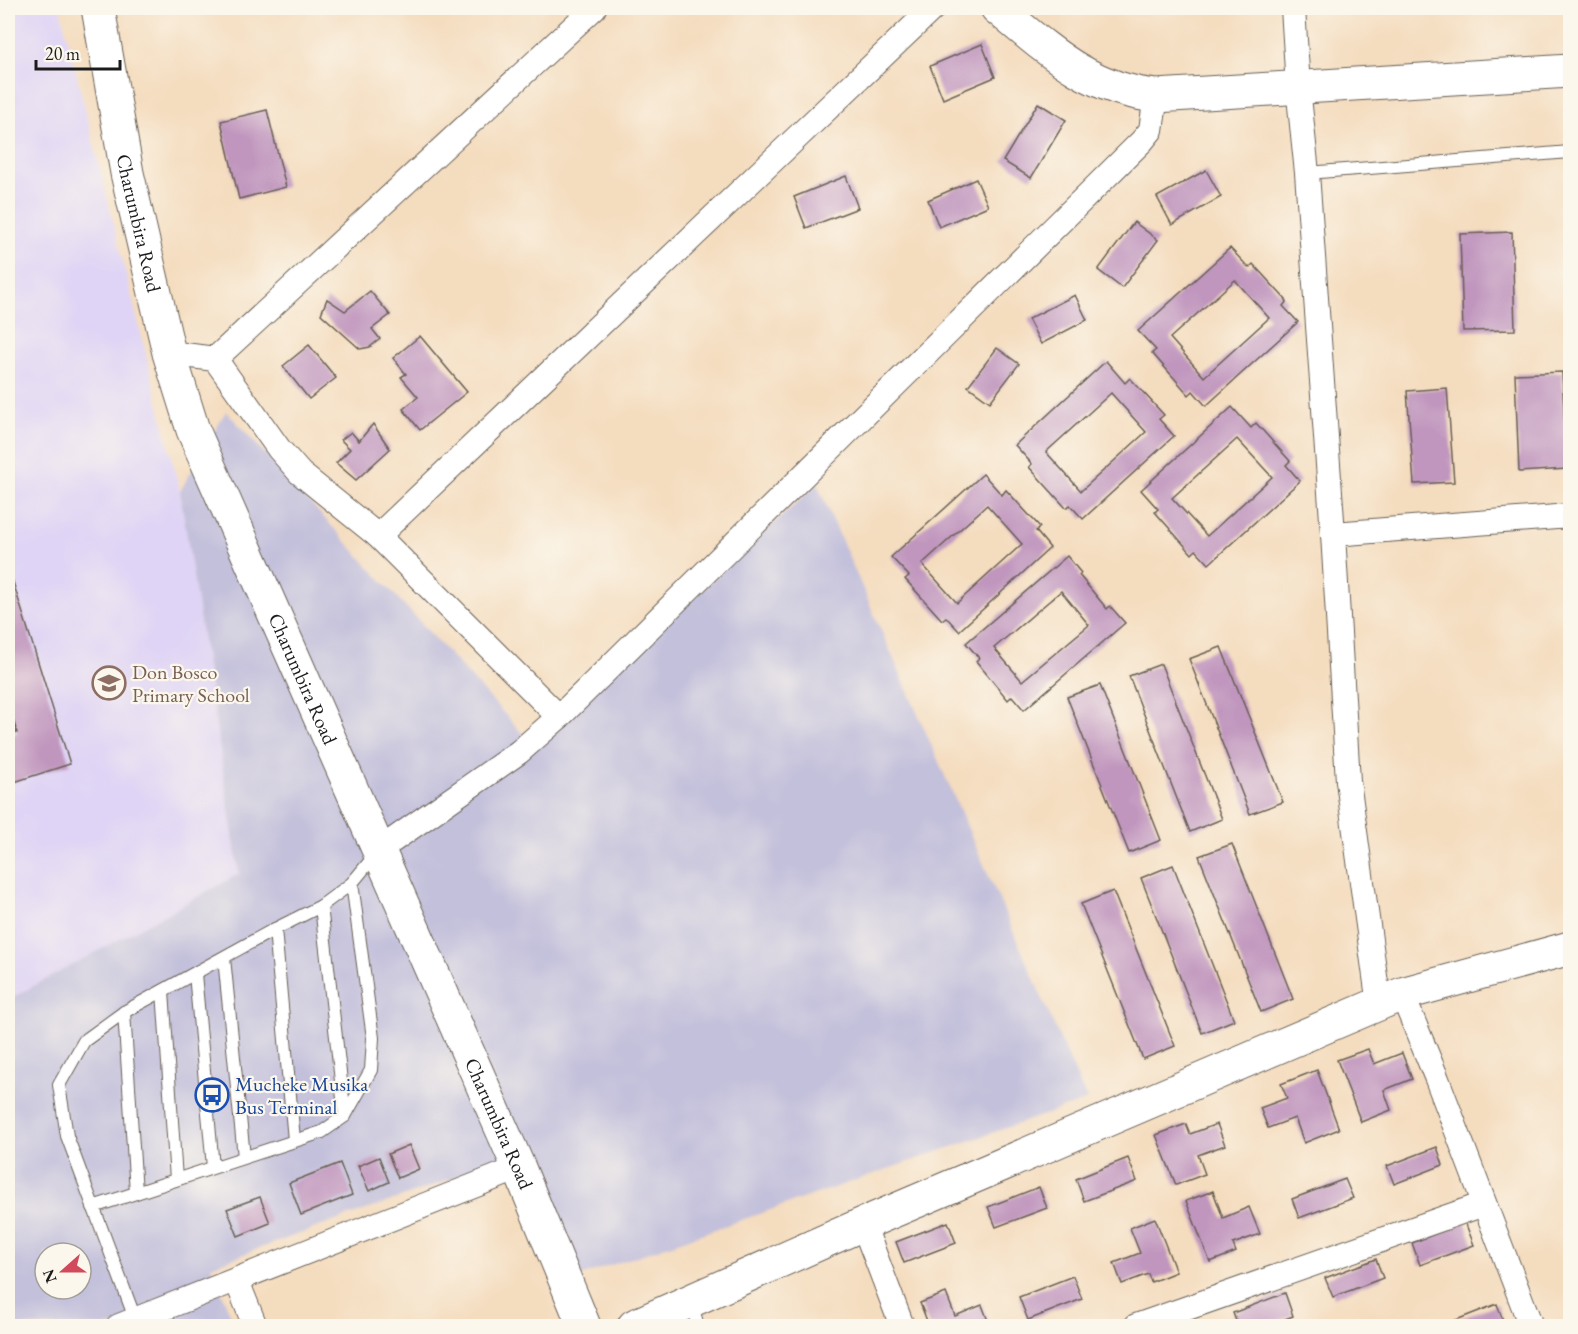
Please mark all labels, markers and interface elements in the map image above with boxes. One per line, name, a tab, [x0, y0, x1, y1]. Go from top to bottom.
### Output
scale bar	[36, 33, 120, 71]
text: 20 m	[45, 42, 80, 65]
street label: Charumbira Road	[111, 152, 168, 296]
street label: Charumbira Road	[263, 609, 344, 749]
place label: Don Bosco Primary School	[132, 659, 250, 708]
school or university icon: Don Bosco Primary School	[91, 665, 127, 701]
street label: Charumbira Road	[459, 1054, 540, 1194]
place label: Mucheke Musika Bus Terminal	[235, 1071, 368, 1120]
bus stop icon: Mucheke Musika Bus Terminal	[194, 1077, 230, 1113]
north arrow	[33, 1241, 93, 1301]
text: N	[37, 1266, 62, 1286]

